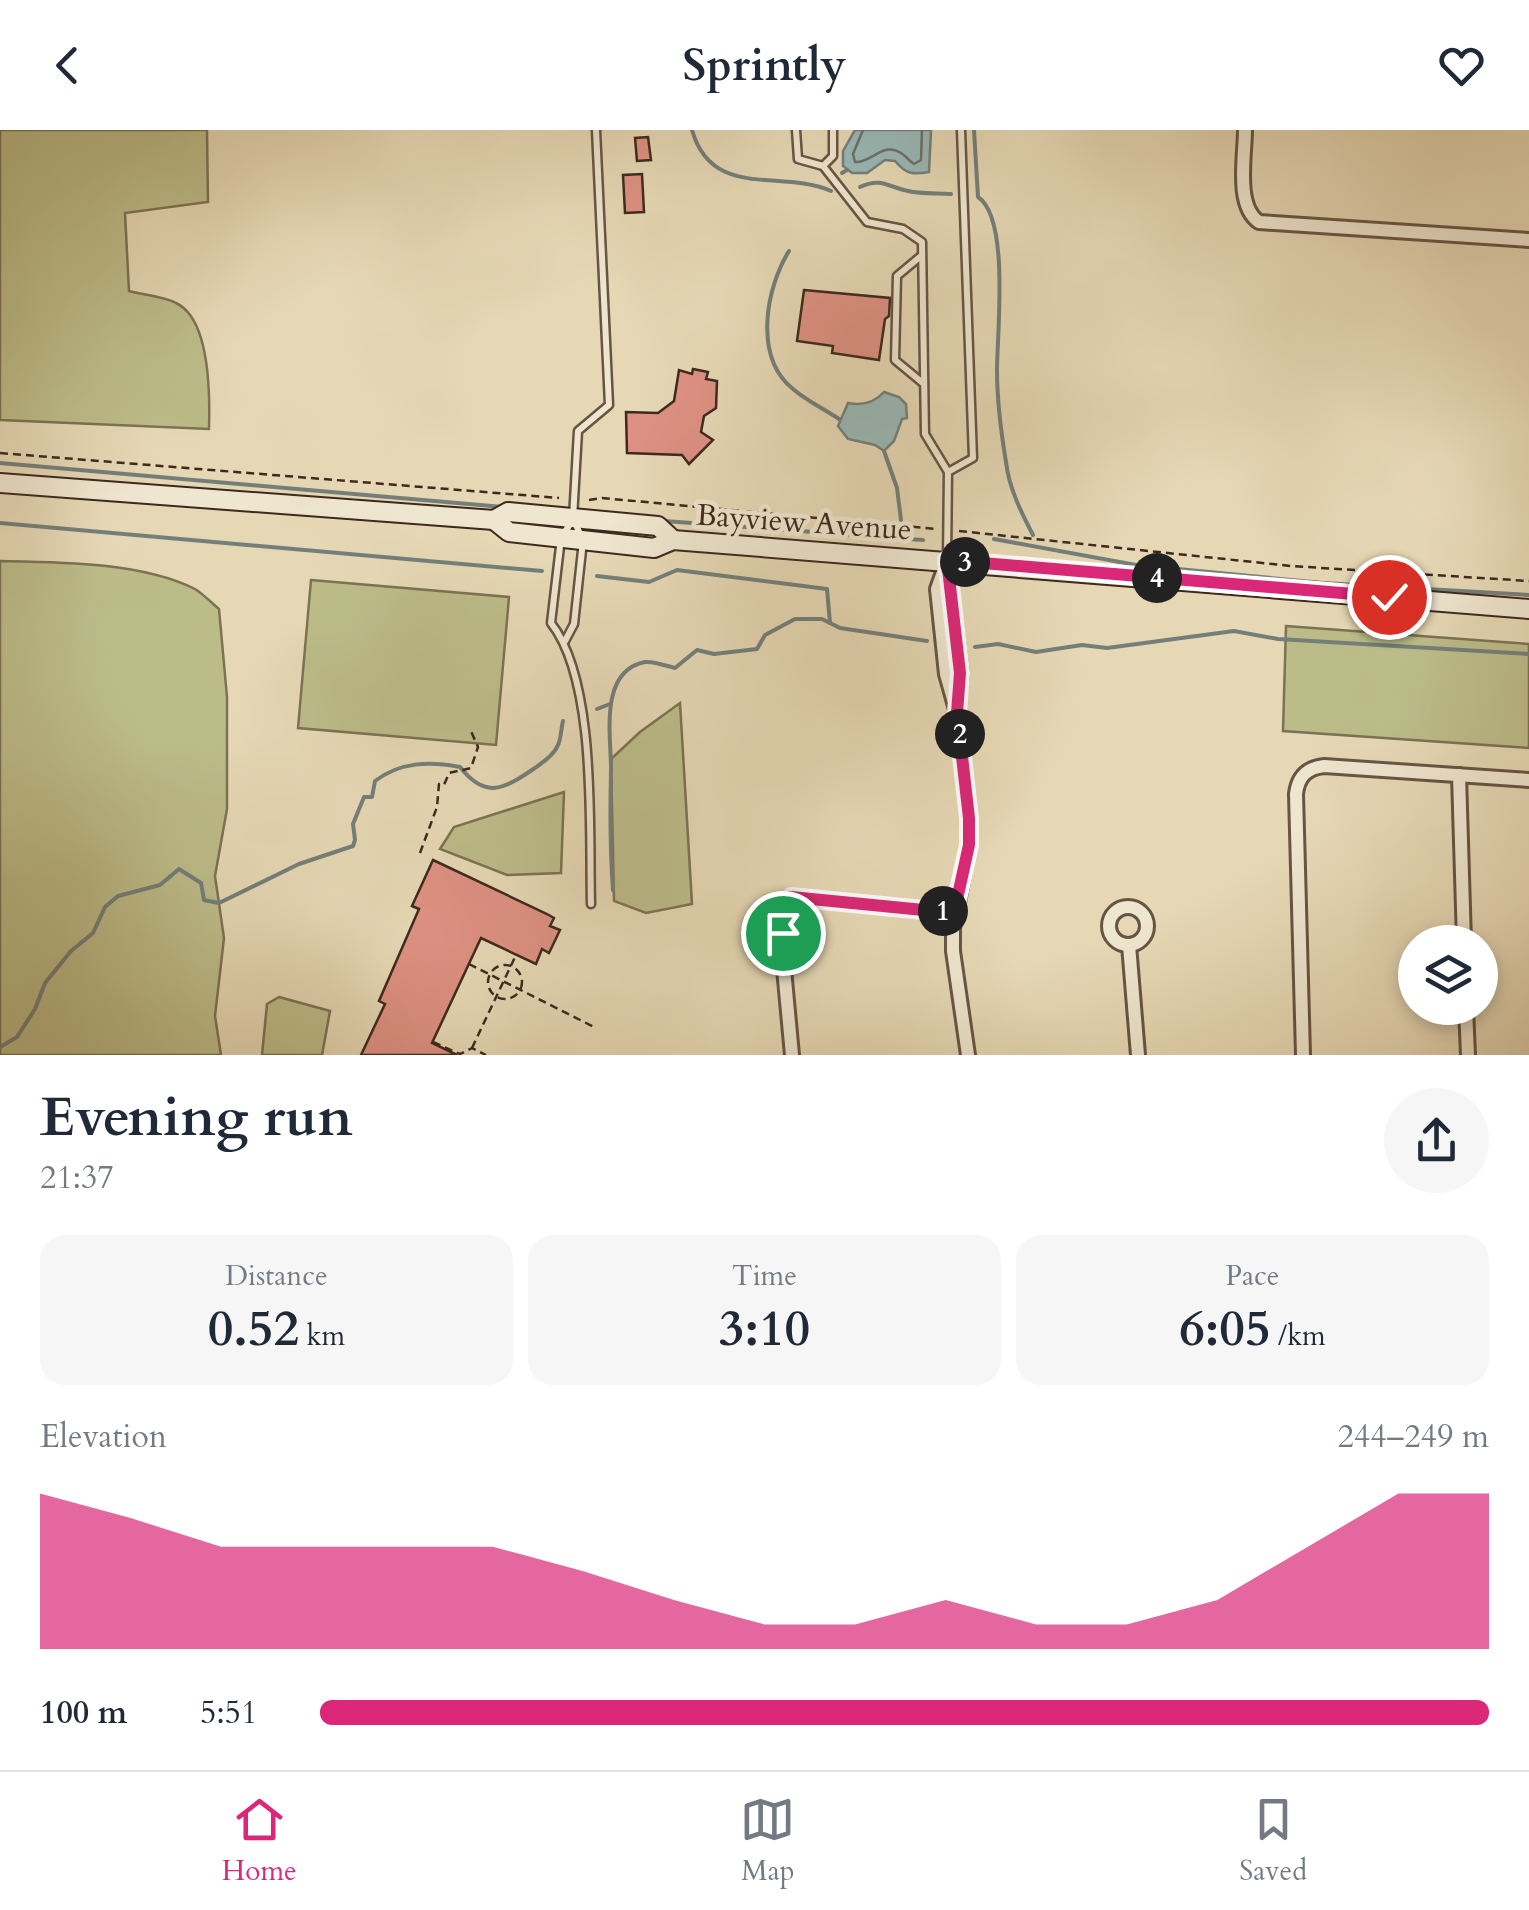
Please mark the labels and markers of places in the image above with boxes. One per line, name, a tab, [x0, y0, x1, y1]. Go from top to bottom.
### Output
pin: 3	[940, 537, 990, 587]
pin: 4	[1132, 553, 1182, 603]
pin	[1347, 555, 1432, 640]
pin: 2	[935, 709, 985, 759]
pin: 1	[918, 886, 968, 936]
pin	[741, 891, 826, 976]

